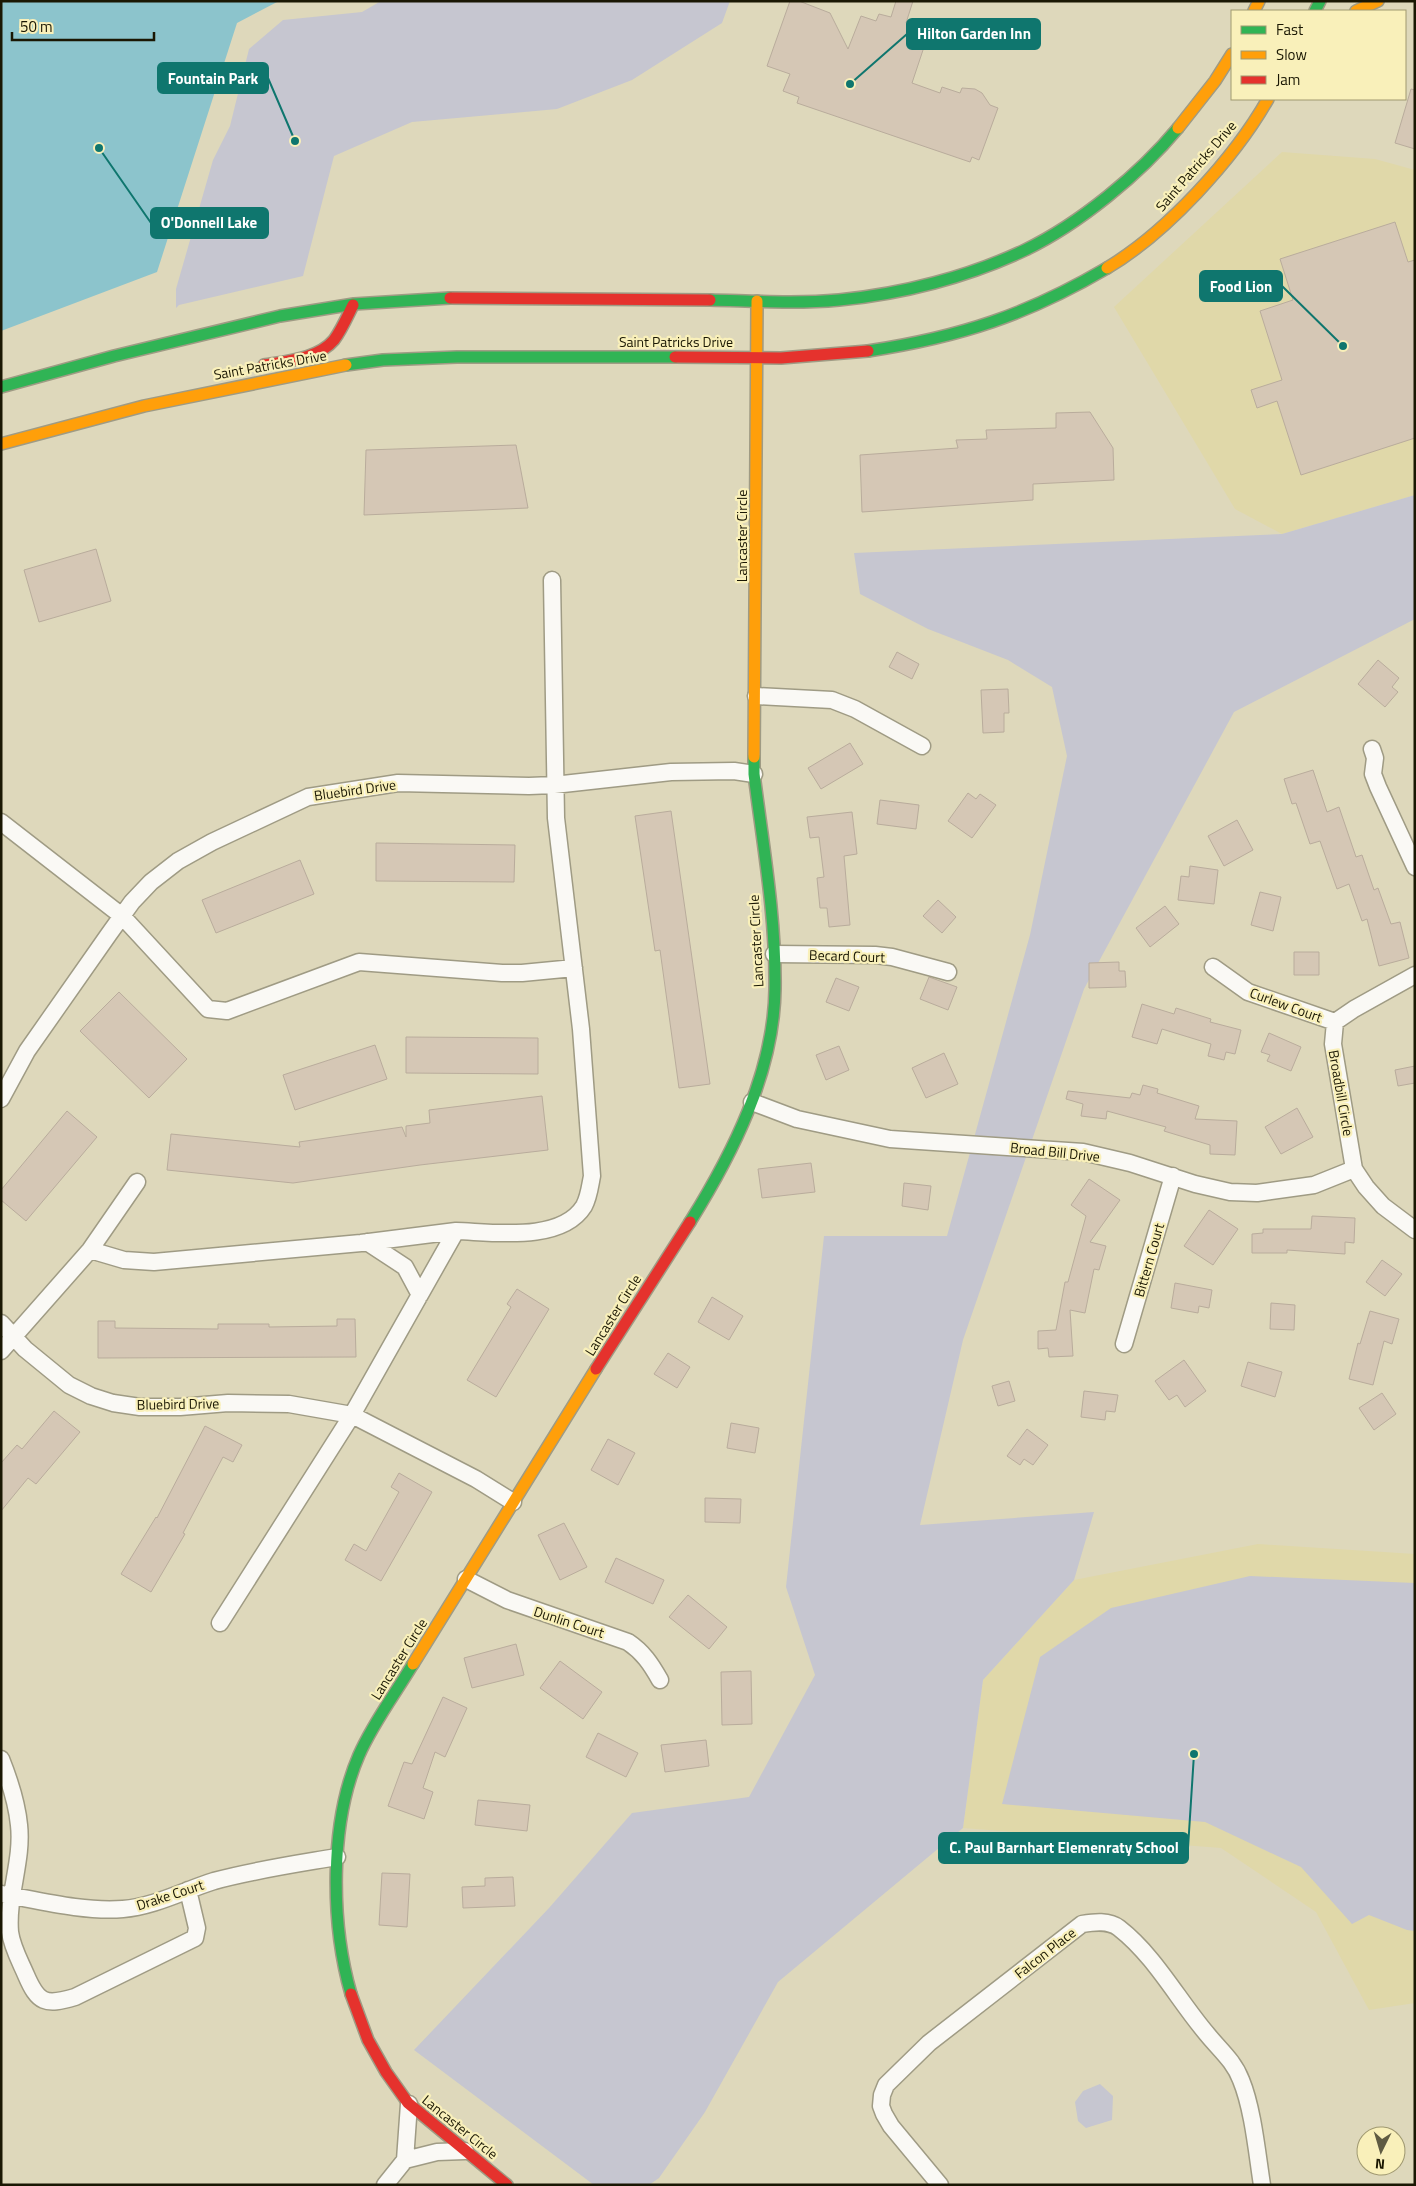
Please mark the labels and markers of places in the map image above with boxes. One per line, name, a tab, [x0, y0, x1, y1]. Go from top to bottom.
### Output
callout: Hilton Garden Inn	[907, 19, 1040, 49]
callout: Fountain Park	[158, 63, 268, 93]
callout: O'Donnell Lake	[151, 208, 268, 238]
callout: Food Lion	[1200, 271, 1282, 301]
callout: C. Paul Barnhart Elemenraty School	[939, 1833, 1188, 1863]

